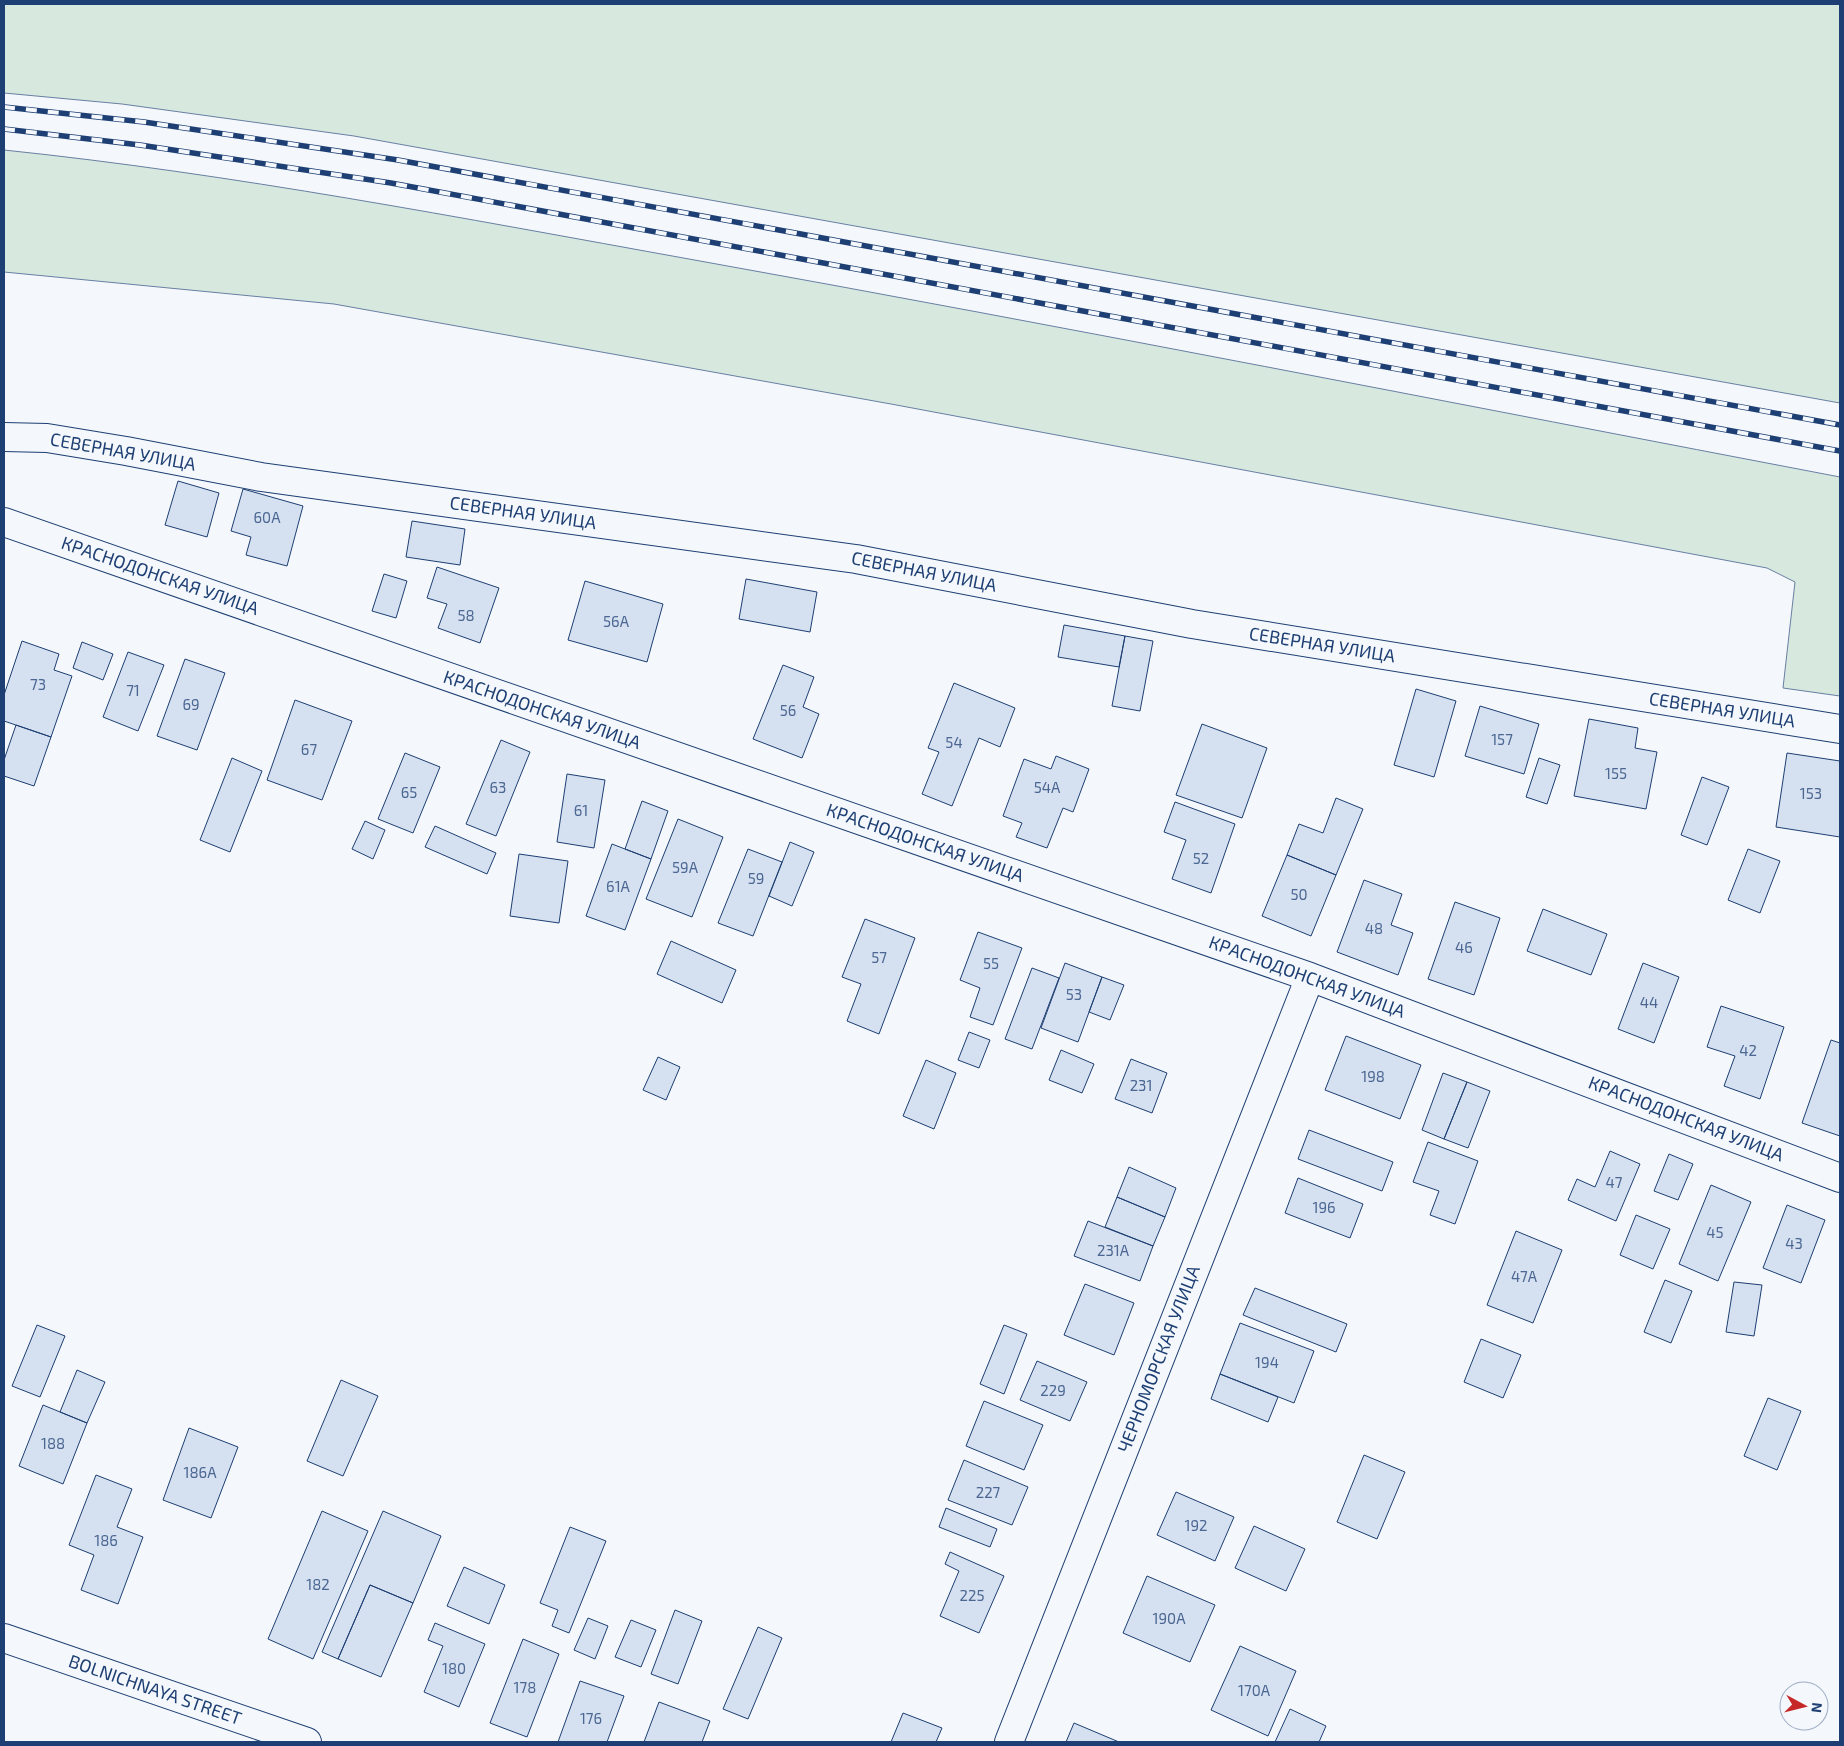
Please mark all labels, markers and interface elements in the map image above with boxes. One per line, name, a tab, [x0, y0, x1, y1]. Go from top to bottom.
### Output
street label: СЕВЕРНАЯ УЛИЦА	[49, 427, 199, 475]
street label: СЕВЕРНАЯ УЛИЦА	[449, 491, 599, 533]
house number: 60А	[254, 508, 281, 526]
street label: КРАСНОДОНСКАЯ УЛИЦА	[59, 531, 263, 619]
street label: СЕВЕРНАЯ УЛИЦА	[850, 546, 1000, 596]
house number: 58	[457, 606, 475, 624]
house number: 56А	[603, 612, 630, 630]
street label: СЕВЕРНАЯ УЛИЦА	[1248, 622, 1398, 667]
street label: КРАСНОДОНСКАЯ УЛИЦА	[441, 665, 645, 753]
house number: 73	[30, 675, 46, 693]
house number: 71	[126, 681, 140, 699]
street label: СЕВЕРНАЯ УЛИЦА	[1648, 687, 1798, 732]
house number: 69	[182, 695, 200, 713]
house number: 56	[780, 701, 796, 719]
house number: 157	[1491, 730, 1513, 748]
house number: 54	[945, 733, 963, 751]
house number: 67	[301, 740, 317, 758]
house number: 155	[1605, 764, 1627, 782]
house number: 63	[490, 778, 506, 796]
house number: 54А	[1034, 778, 1061, 796]
house number: 65	[401, 783, 417, 801]
house number: 153	[1800, 784, 1822, 802]
street label: КРАСНОДОНСКАЯ УЛИЦА	[824, 798, 1028, 886]
house number: 61	[574, 801, 588, 819]
house number: 52	[1193, 849, 1209, 867]
house number: 59А	[672, 858, 699, 876]
house number: 59	[748, 869, 764, 887]
house number: 61А	[606, 877, 631, 895]
house number: 50	[1290, 885, 1308, 903]
house number: 48	[1365, 919, 1383, 937]
street label: КРАСНОДОНСКАЯ УЛИЦА	[1206, 930, 1409, 1022]
house number: 46	[1455, 938, 1473, 956]
house number: 57	[871, 948, 887, 966]
house number: 55	[983, 954, 999, 972]
house number: 53	[1066, 985, 1082, 1003]
house number: 44	[1640, 993, 1658, 1011]
house number: 42	[1739, 1041, 1757, 1059]
house number: 198	[1361, 1067, 1385, 1085]
street label: КРАСНОДОНСКАЯ УЛИЦА	[1586, 1071, 1788, 1166]
house number: 231	[1130, 1076, 1152, 1094]
house number: 47	[1606, 1173, 1623, 1191]
house number: 196	[1312, 1198, 1336, 1216]
house number: 45	[1706, 1223, 1724, 1241]
house number: 43	[1785, 1234, 1803, 1252]
house number: 231А	[1097, 1241, 1130, 1259]
street label: ЧЕРНОМОРСКАЯ УЛИЦА	[1112, 1261, 1204, 1455]
house number: 47А	[1511, 1267, 1538, 1285]
house number: 194	[1255, 1353, 1279, 1371]
house number: 229	[1040, 1381, 1066, 1399]
house number: 188	[41, 1434, 65, 1452]
house number: 186А	[184, 1463, 217, 1481]
house number: 227	[976, 1483, 1001, 1501]
house number: 192	[1185, 1516, 1207, 1534]
house number: 186	[94, 1531, 118, 1549]
house number: 182	[306, 1575, 330, 1593]
house number: 225	[960, 1586, 984, 1604]
house number: 190А	[1153, 1609, 1186, 1627]
street label: BOLNICHNAYA STREET	[66, 1649, 245, 1729]
house number: 180	[442, 1659, 466, 1677]
house number: 178	[514, 1678, 536, 1696]
house number: 170А	[1238, 1681, 1271, 1699]
north arrow	[1779, 1681, 1829, 1731]
text: N	[1808, 1702, 1826, 1714]
house number: 176	[580, 1709, 602, 1727]

